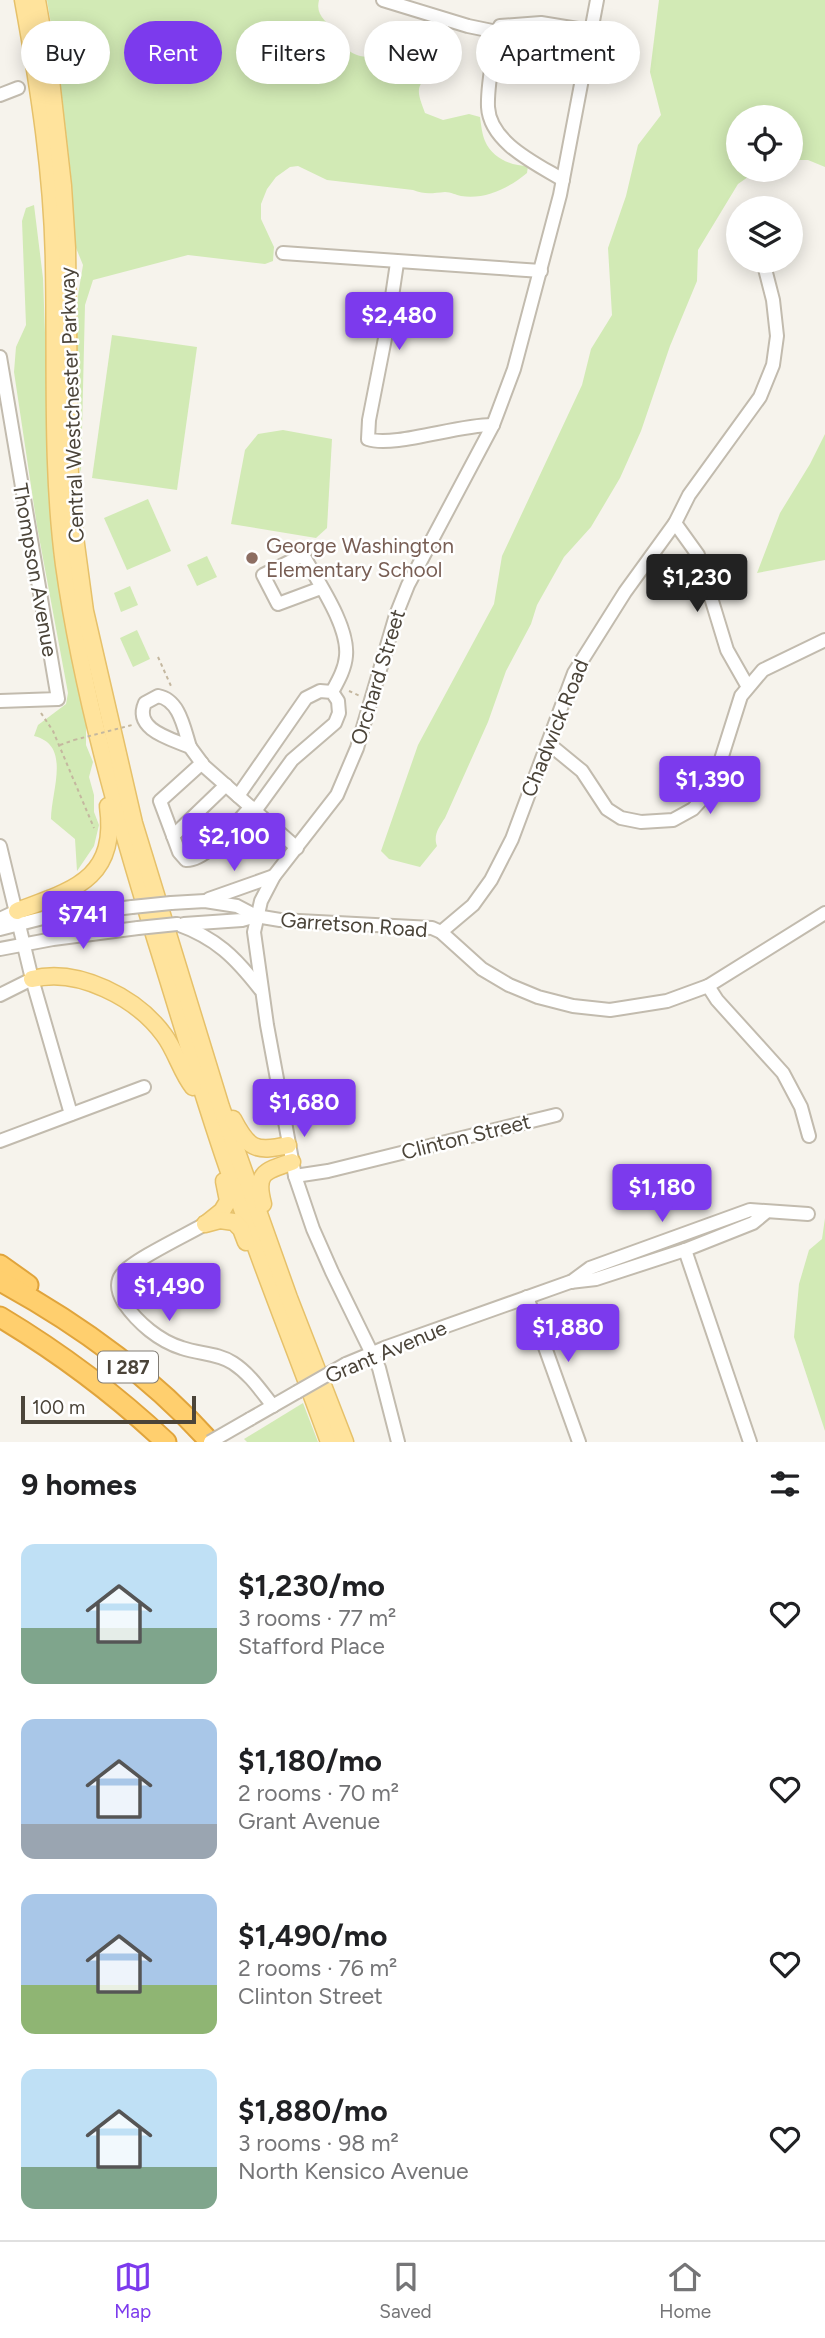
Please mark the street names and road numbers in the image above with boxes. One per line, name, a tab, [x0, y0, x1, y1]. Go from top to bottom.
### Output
street label: Central Westchester Parkway	[54, 267, 89, 543]
street label: Thompson Avenue	[8, 481, 63, 659]
street label: Orchard Street	[345, 606, 410, 748]
street label: Chadwick Road	[516, 655, 594, 800]
street label: Garretson Road	[280, 907, 428, 942]
street label: Clinton Street	[399, 1108, 533, 1165]
street label: Grant Avenue	[321, 1315, 450, 1388]
road number: I 287	[98, 1352, 158, 1382]

